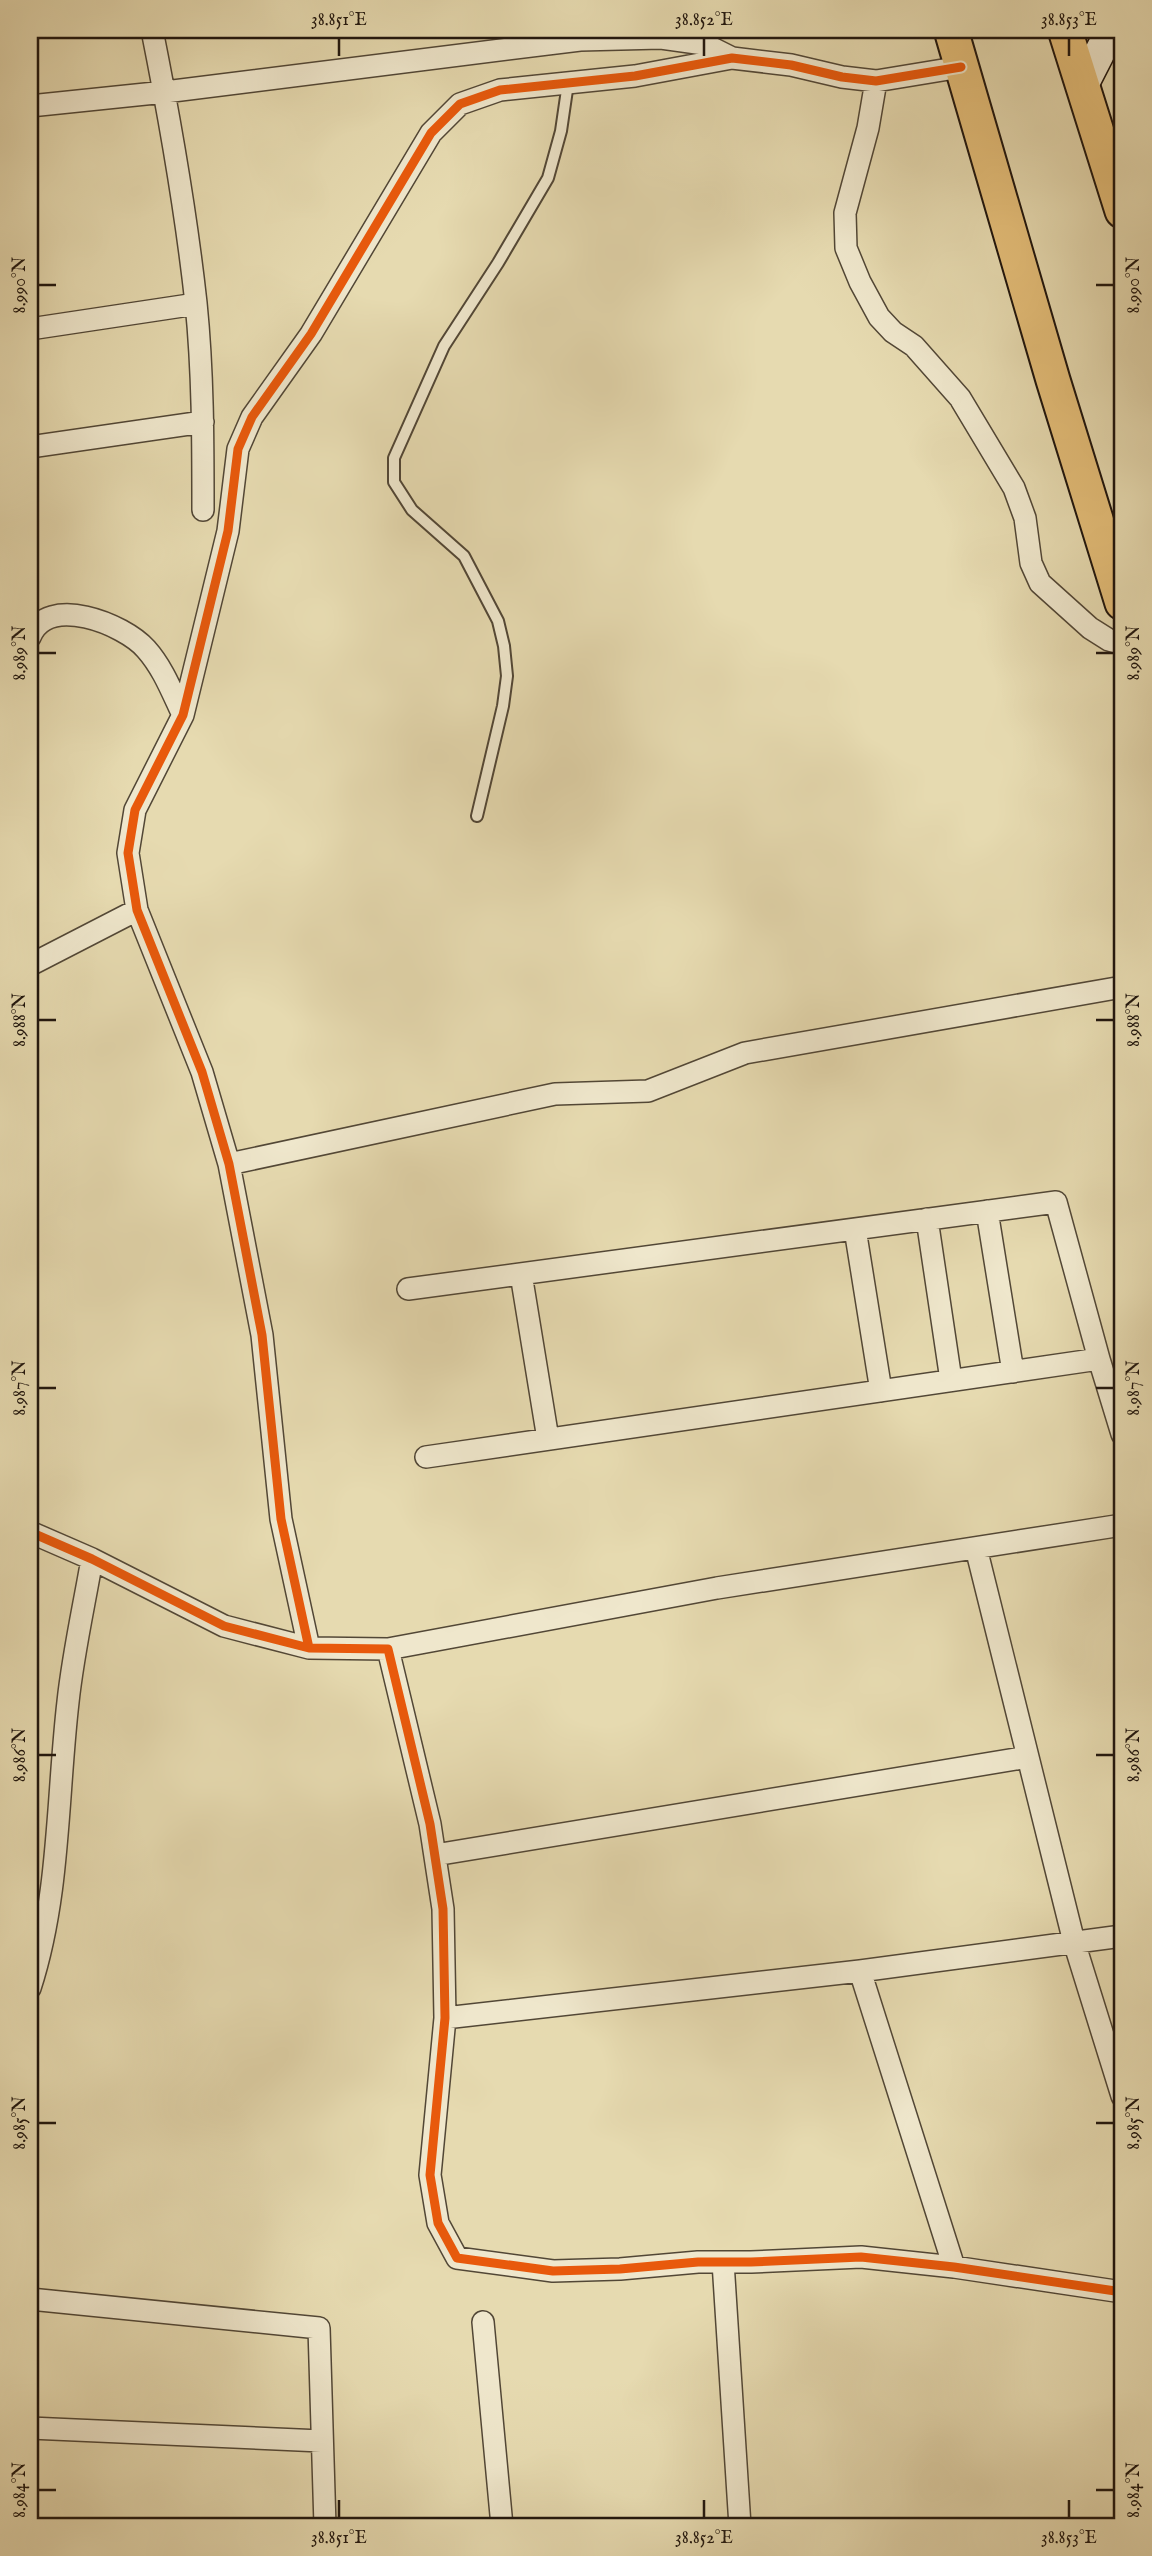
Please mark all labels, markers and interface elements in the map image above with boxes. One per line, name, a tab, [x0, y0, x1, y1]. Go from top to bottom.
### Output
text: 38.851°E	[311, 9, 367, 32]
text: 38.852°E	[675, 9, 733, 32]
text: 38.853°E	[1041, 9, 1097, 32]
text: 8.990°N	[9, 256, 32, 313]
text: 8.990°N	[1123, 256, 1146, 313]
text: 8.989°N	[9, 625, 32, 680]
text: 8.989°N	[1123, 625, 1146, 680]
text: 8.988°N	[9, 992, 32, 1047]
text: 8.988°N	[1123, 992, 1146, 1047]
text: 8.987°N	[9, 1360, 32, 1416]
text: 8.987°N	[1123, 1360, 1146, 1416]
text: 8.986°N	[9, 1727, 32, 1782]
text: 8.986°N	[1123, 1727, 1146, 1782]
text: 8.985°N	[9, 2096, 32, 2150]
text: 8.985°N	[1123, 2096, 1146, 2150]
text: 8.984°N	[9, 2462, 32, 2518]
text: 8.984°N	[1123, 2462, 1146, 2518]
text: 38.851°E	[311, 2527, 367, 2550]
text: 38.852°E	[675, 2527, 733, 2550]
text: 38.853°E	[1041, 2527, 1097, 2550]

